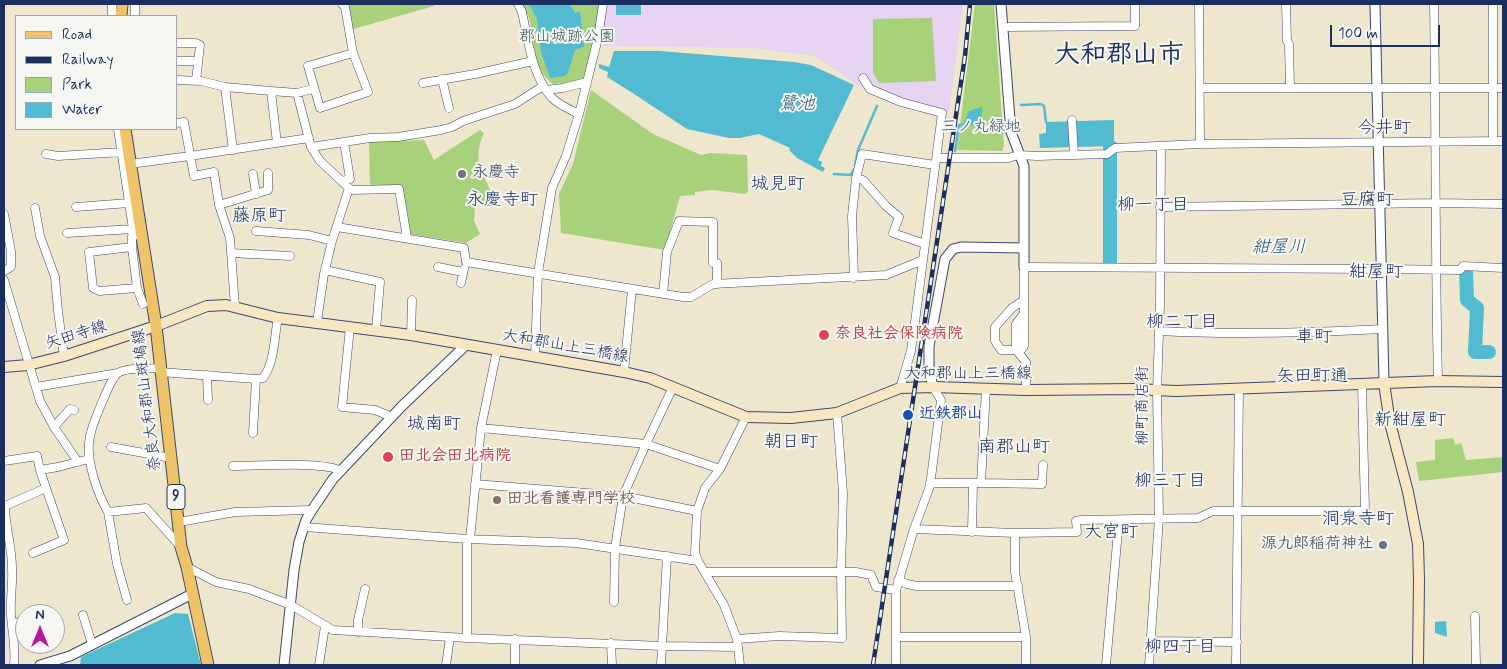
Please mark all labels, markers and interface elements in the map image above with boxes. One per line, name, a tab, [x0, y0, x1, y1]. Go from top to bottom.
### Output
legend	[15, 15, 178, 130]
scale bar	[1332, 15, 1442, 47]
text: 100 m	[1338, 24, 1378, 44]
text: Road	[62, 25, 92, 45]
park label: 郡山城跡公園	[519, 28, 615, 48]
district label: 大和郡山市	[1054, 41, 1184, 73]
text: Railway	[62, 50, 114, 70]
text: Park	[62, 75, 92, 95]
water label: 鷺池	[779, 94, 815, 116]
text: Water	[62, 100, 102, 120]
park label: 三ノ丸緑地	[941, 118, 1021, 138]
district label: 今井町	[1357, 118, 1411, 140]
place label: 永慶寺	[472, 164, 520, 184]
marker: 永慶寺	[456, 168, 468, 180]
district label: 城見町	[751, 174, 805, 196]
district label: 永慶寺町	[466, 190, 538, 212]
district label: 豆腐町	[1340, 190, 1394, 212]
district label: 柳一丁目	[1117, 195, 1189, 217]
district label: 藤原町	[232, 206, 286, 228]
water label: 紺屋川	[1252, 237, 1306, 259]
district label: 紺屋町	[1349, 262, 1403, 284]
district label: 柳二丁目	[1146, 312, 1218, 334]
street label: 矢田寺線	[43, 317, 109, 355]
place label: 奈良社会保険病院	[835, 325, 963, 345]
street label: 大和郡山上三橋線	[500, 326, 630, 368]
street label: 奈良大和郡山斑鳩線	[130, 327, 166, 473]
district label: 車町	[1296, 327, 1332, 349]
marker: 奈良社会保険病院	[817, 328, 831, 342]
street label: 大和郡山上三橋線	[904, 365, 1032, 385]
street label: 柳町商店街	[1134, 366, 1154, 446]
district label: 矢田町通	[1276, 366, 1348, 388]
place label: 近鉄郡山	[919, 405, 983, 425]
marker: 近鉄郡山	[901, 408, 915, 422]
district label: 新紺屋町	[1374, 410, 1446, 432]
district label: 城南町	[407, 414, 461, 436]
district label: 朝日町	[764, 432, 818, 454]
district label: 南郡山町	[978, 437, 1050, 459]
place label: 田北会田北病院	[399, 447, 511, 467]
marker: 田北会田北病院	[381, 450, 395, 464]
district label: 柳三丁目	[1134, 471, 1206, 493]
road number: 9	[167, 484, 185, 510]
place label: 田北看護専門学校	[507, 490, 635, 510]
marker: 田北看護専門学校	[491, 494, 503, 506]
district label: 洞泉寺町	[1322, 509, 1394, 531]
district label: 大宮町	[1084, 522, 1138, 544]
place label: 源九郎稲荷神社	[1261, 535, 1373, 555]
marker: 源九郎稲荷神社	[1377, 539, 1389, 551]
north arrow	[15, 604, 65, 654]
text: N	[35, 606, 45, 624]
district label: 柳四丁目	[1144, 637, 1216, 659]

